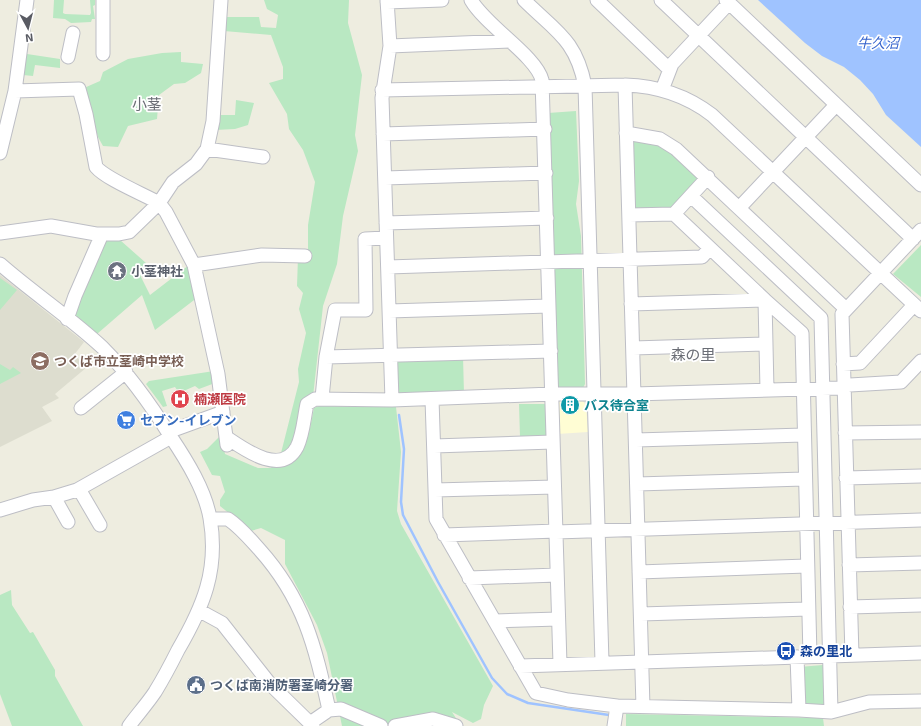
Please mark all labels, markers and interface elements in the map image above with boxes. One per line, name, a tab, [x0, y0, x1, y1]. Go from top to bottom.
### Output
north arrow	[8, 8, 48, 48]
text: N	[24, 31, 34, 45]
water label: 牛久沼	[857, 34, 901, 51]
district label: 小茎	[132, 95, 162, 113]
temple icon: 小茎神社	[106, 260, 128, 282]
place label: 小茎神社	[131, 263, 183, 279]
district label: 森の里	[670, 345, 716, 363]
school or university icon: つくば市立茎崎中学校	[29, 350, 51, 372]
place label: つくば市立茎崎中学校	[54, 353, 184, 369]
hospital icon: 楠瀬医院	[169, 388, 191, 410]
place label: 楠瀬医院	[194, 391, 246, 407]
building icon: バス待合室	[559, 394, 581, 416]
place label: バス待合室	[584, 397, 649, 413]
supermarket icon: セブン-イレブン	[115, 409, 137, 431]
place label: セブン-イレブン	[140, 412, 236, 428]
bus stop icon: 森の里北	[775, 640, 797, 662]
place label: 森の里北	[800, 643, 852, 659]
public building icon: つくば南消防署茎崎分署	[185, 674, 207, 696]
place label: つくば南消防署茎崎分署	[210, 677, 353, 693]

